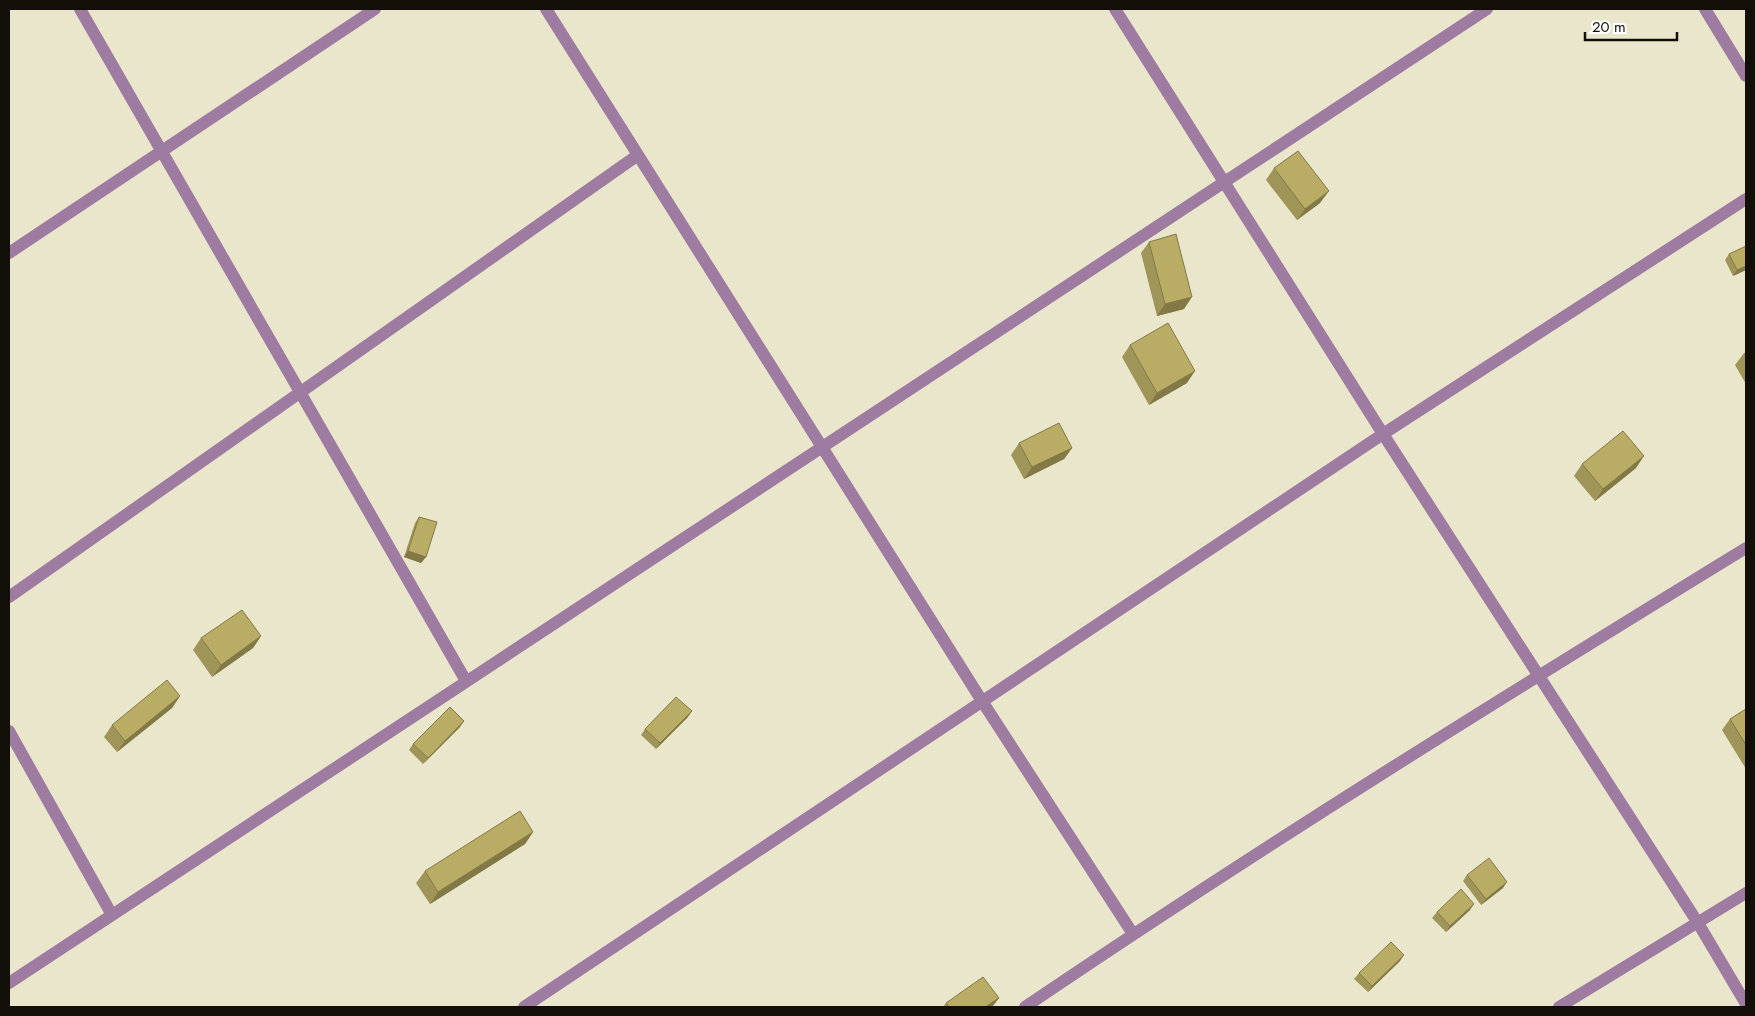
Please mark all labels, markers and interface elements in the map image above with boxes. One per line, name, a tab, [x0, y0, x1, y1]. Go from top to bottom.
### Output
scale bar	[1585, 10, 1678, 42]
text: 20 m	[1592, 16, 1626, 38]

